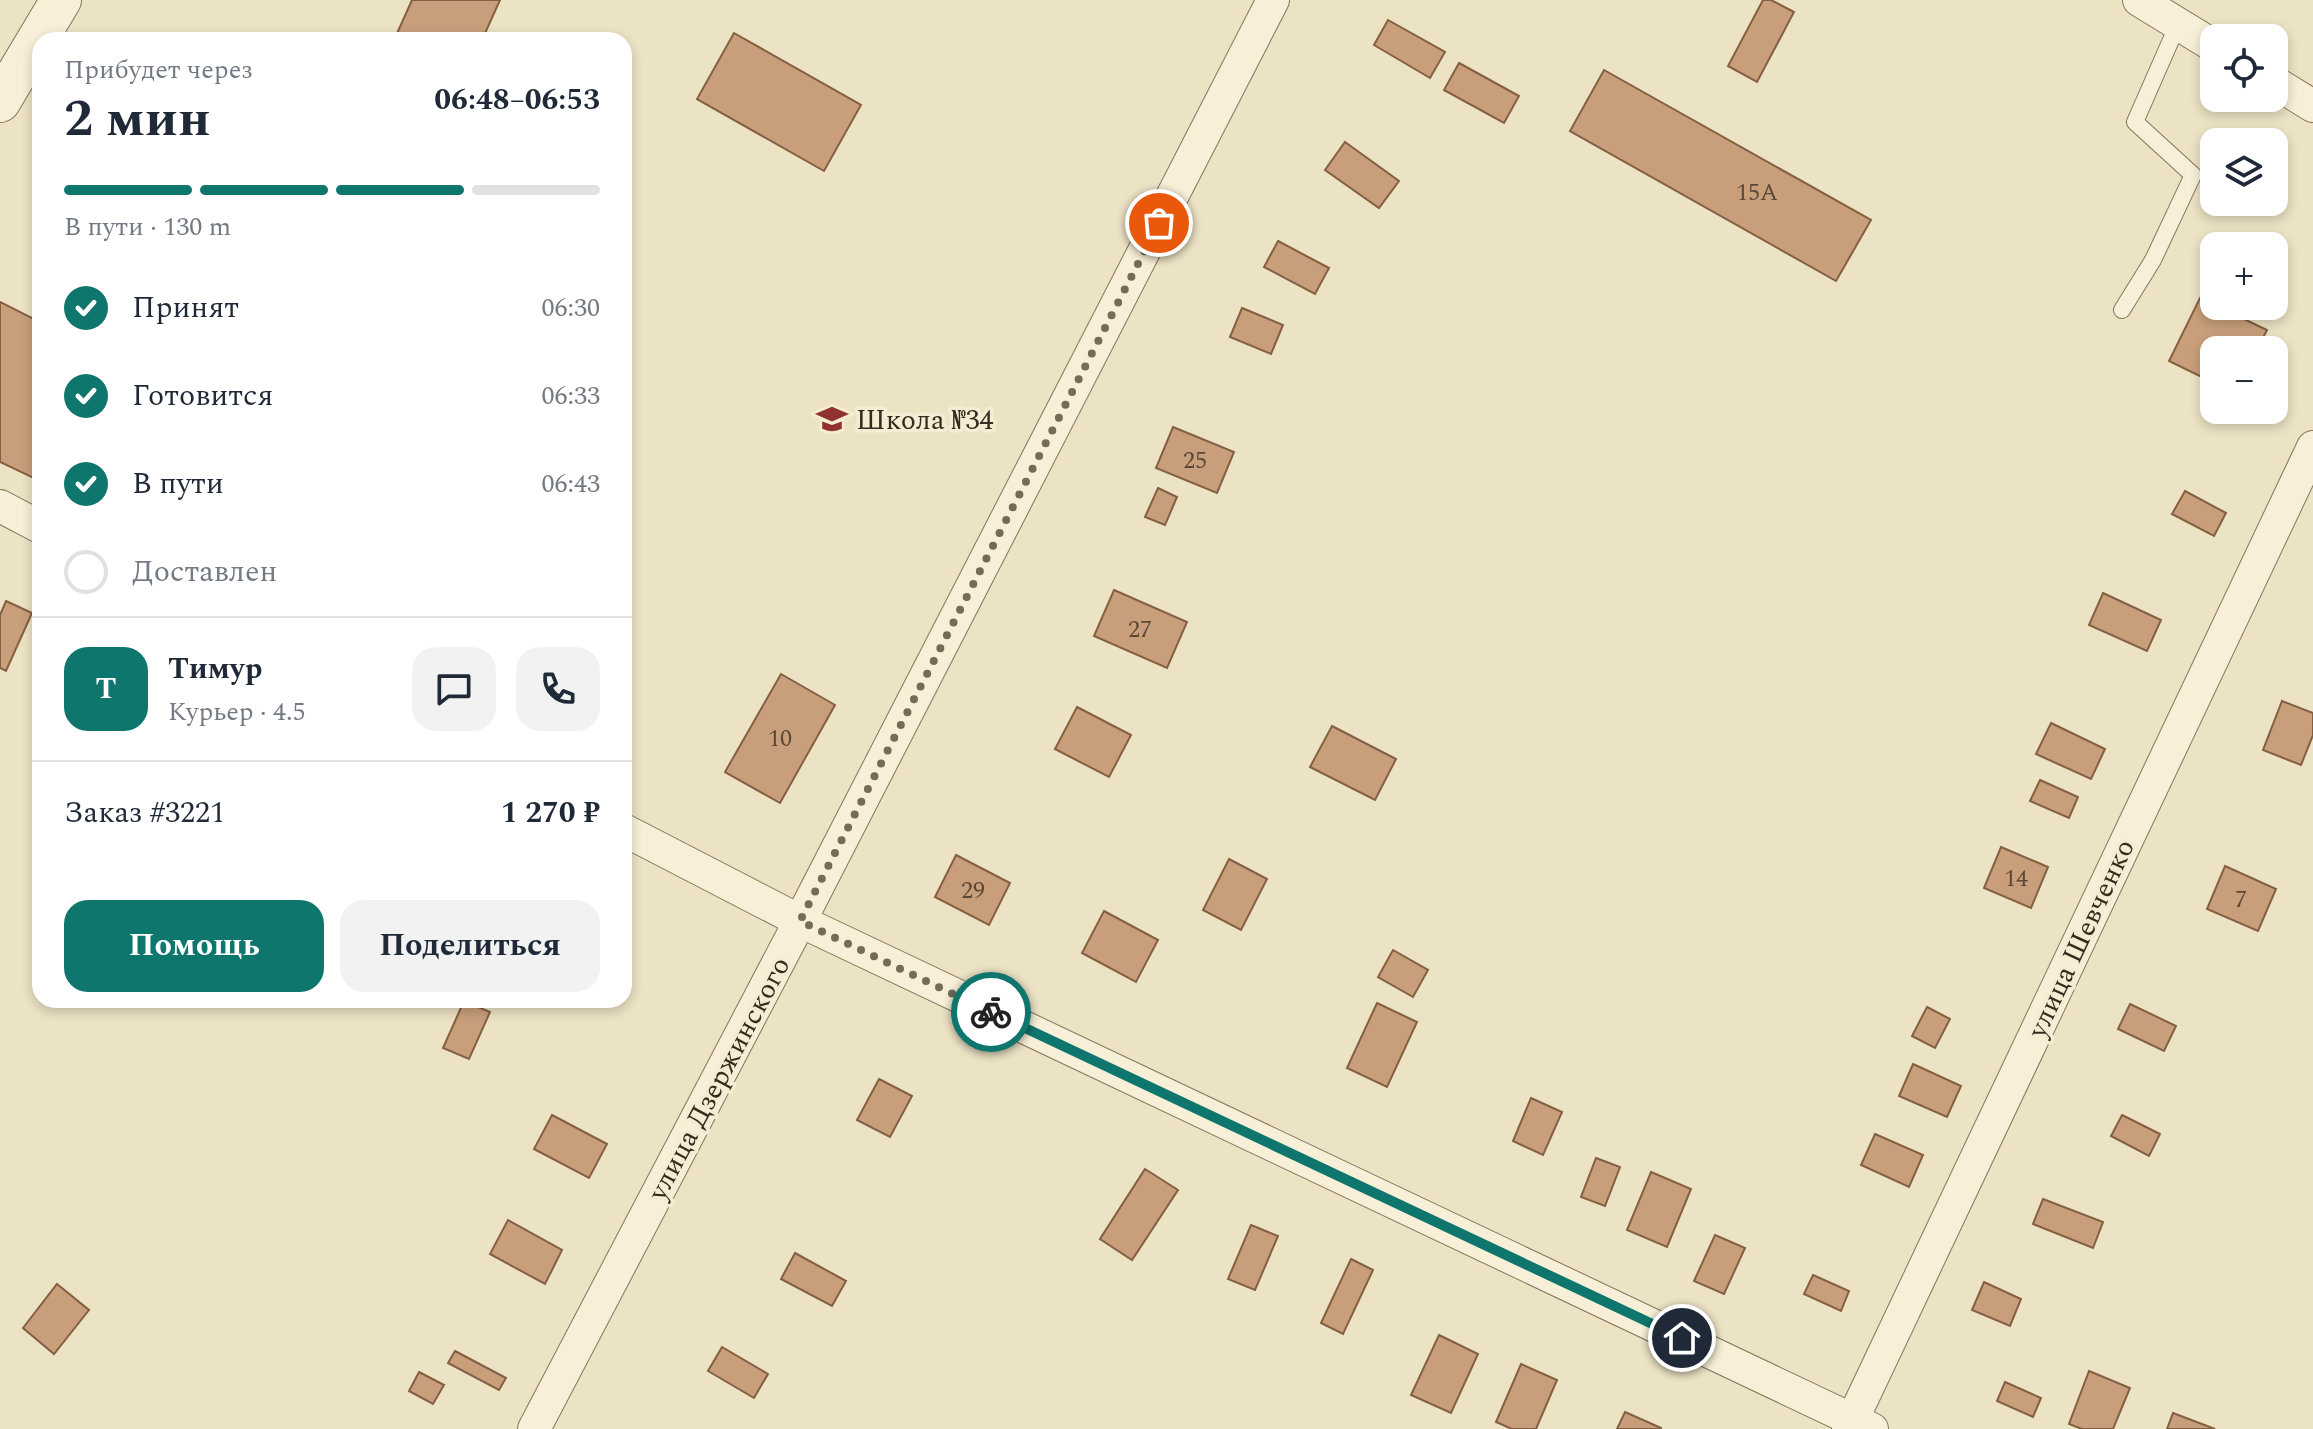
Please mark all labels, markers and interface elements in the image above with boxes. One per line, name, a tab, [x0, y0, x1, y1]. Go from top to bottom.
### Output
map controls	[2200, 24, 2288, 424]
button: locate	[2200, 24, 2288, 112]
text: Прибудет через	[64, 50, 253, 90]
text: 06:48–06:53	[434, 77, 600, 123]
text: 2 мин	[64, 80, 211, 159]
button: layers	[2200, 128, 2288, 216]
house number: 15А	[1736, 175, 1778, 211]
pin	[1125, 189, 1193, 257]
icon: bag	[1137, 201, 1181, 245]
text: В пути · 130 m	[64, 207, 231, 247]
button: +	[2200, 232, 2288, 320]
text: Принят	[132, 285, 239, 331]
icon: check	[64, 286, 108, 330]
text: 06:30	[541, 288, 600, 328]
button: −	[2200, 336, 2288, 424]
text: Готовится	[132, 373, 273, 419]
icon: check	[64, 374, 108, 418]
text: 06:33	[541, 376, 600, 416]
place label: Школа №34	[856, 399, 994, 442]
school or university icon: Школа №34	[815, 402, 849, 436]
house number: 25	[1183, 443, 1207, 479]
text: В пути	[132, 461, 224, 507]
icon: check	[64, 462, 108, 506]
text: 06:43	[541, 464, 600, 504]
text: Доставлен	[132, 549, 277, 595]
house number: 27	[1128, 612, 1152, 648]
text: Тимур	[168, 646, 262, 692]
button: chat	[412, 647, 496, 731]
button: phone	[516, 647, 600, 731]
text: Т	[95, 666, 117, 712]
text: Курьер · 4.5	[168, 692, 305, 732]
house number: 10	[768, 721, 792, 757]
text: Заказ #3221	[64, 790, 225, 836]
text: 1 270 ₽	[501, 790, 600, 836]
street label: улица Шевченко	[2016, 832, 2146, 1046]
house number: 14	[2004, 861, 2028, 897]
house number: 29	[961, 873, 985, 909]
house number: 7	[2235, 882, 2247, 918]
button: Помощь	[64, 900, 324, 992]
button: Поделиться	[340, 900, 600, 992]
street label: улица Дзержинского	[636, 949, 802, 1209]
courier	[951, 972, 1031, 1052]
icon: bike	[969, 990, 1013, 1034]
pin	[1648, 1304, 1716, 1372]
icon: home	[1660, 1316, 1704, 1360]

